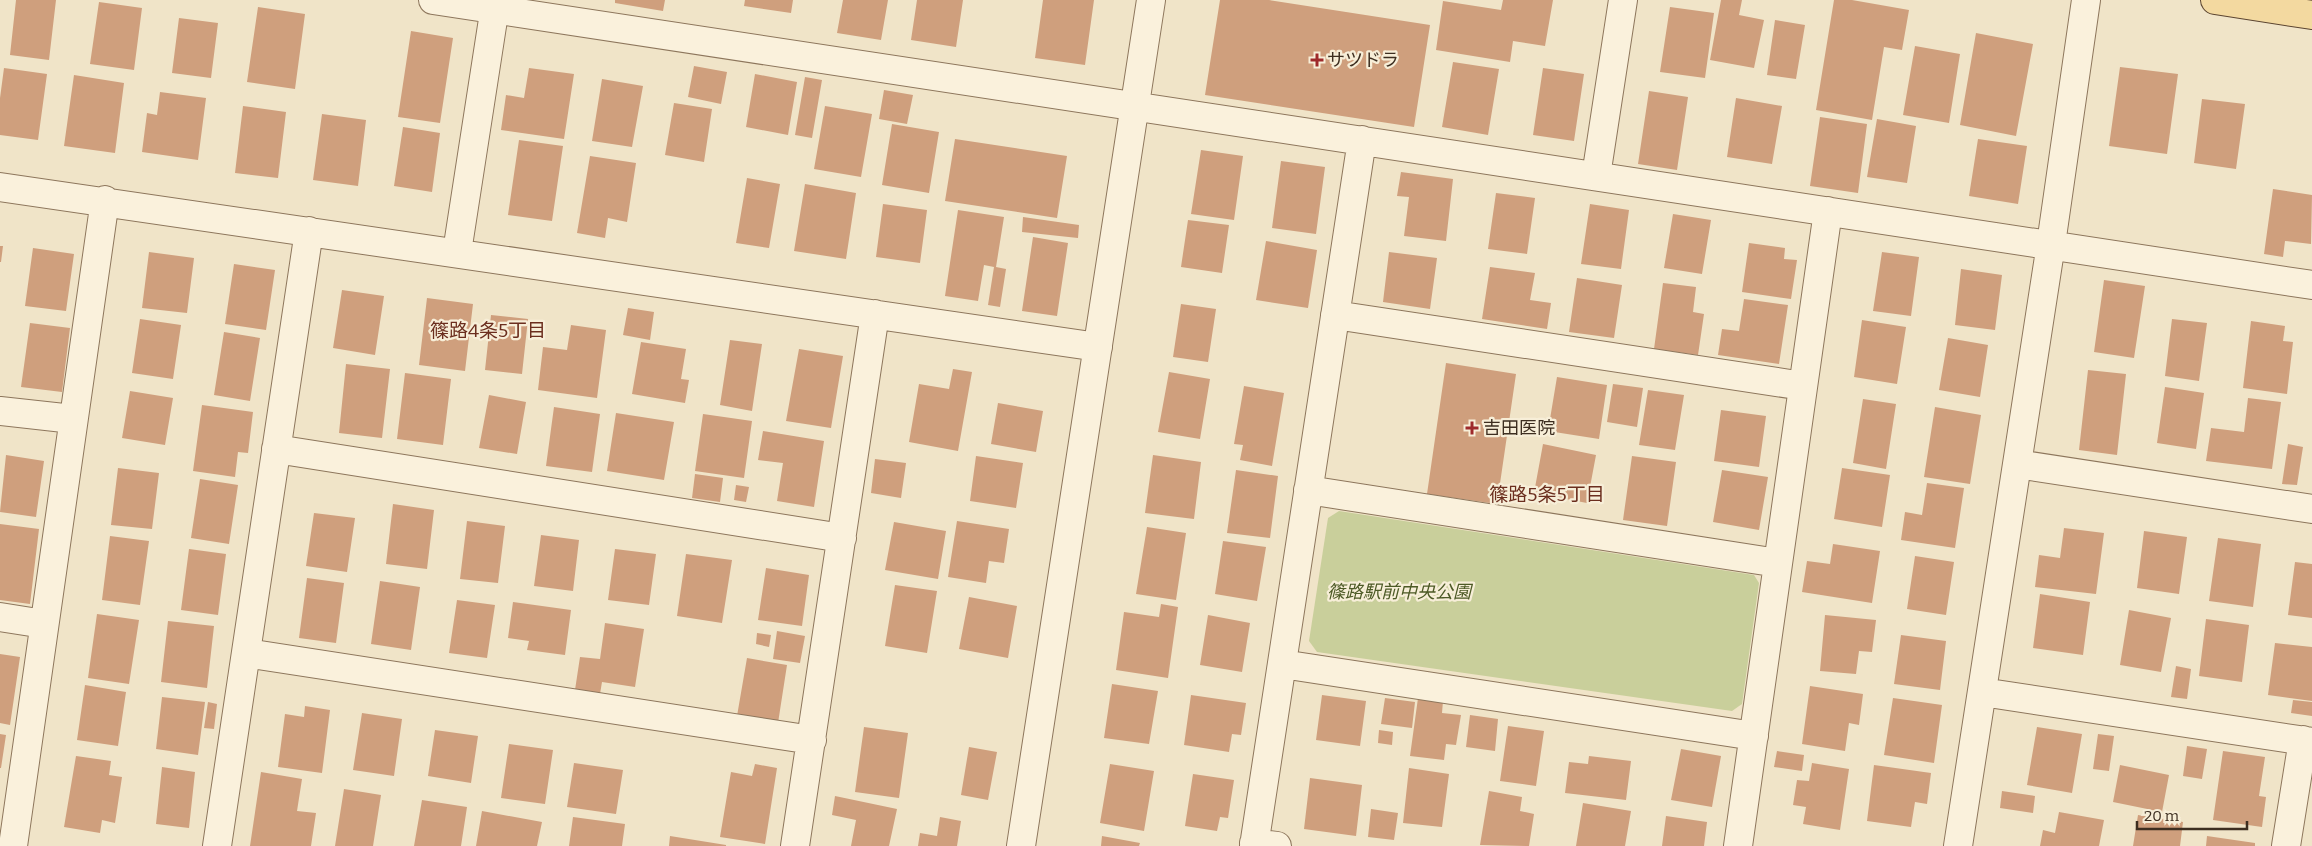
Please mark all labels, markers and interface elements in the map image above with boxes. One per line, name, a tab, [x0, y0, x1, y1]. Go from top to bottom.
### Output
place label: サツドラ	[1327, 49, 1399, 71]
marker: サツドラ	[1311, 54, 1323, 66]
district label: 篠路4条5丁目	[430, 319, 546, 342]
place label: 吉田医院	[1483, 417, 1555, 439]
marker: 吉田医院	[1465, 421, 1479, 435]
district label: 篠路5条5丁目	[1489, 483, 1605, 506]
park label: 篠路駅前中央公園	[1327, 581, 1474, 603]
scale bar	[2137, 798, 2247, 830]
text: 20 m	[2144, 807, 2180, 825]

